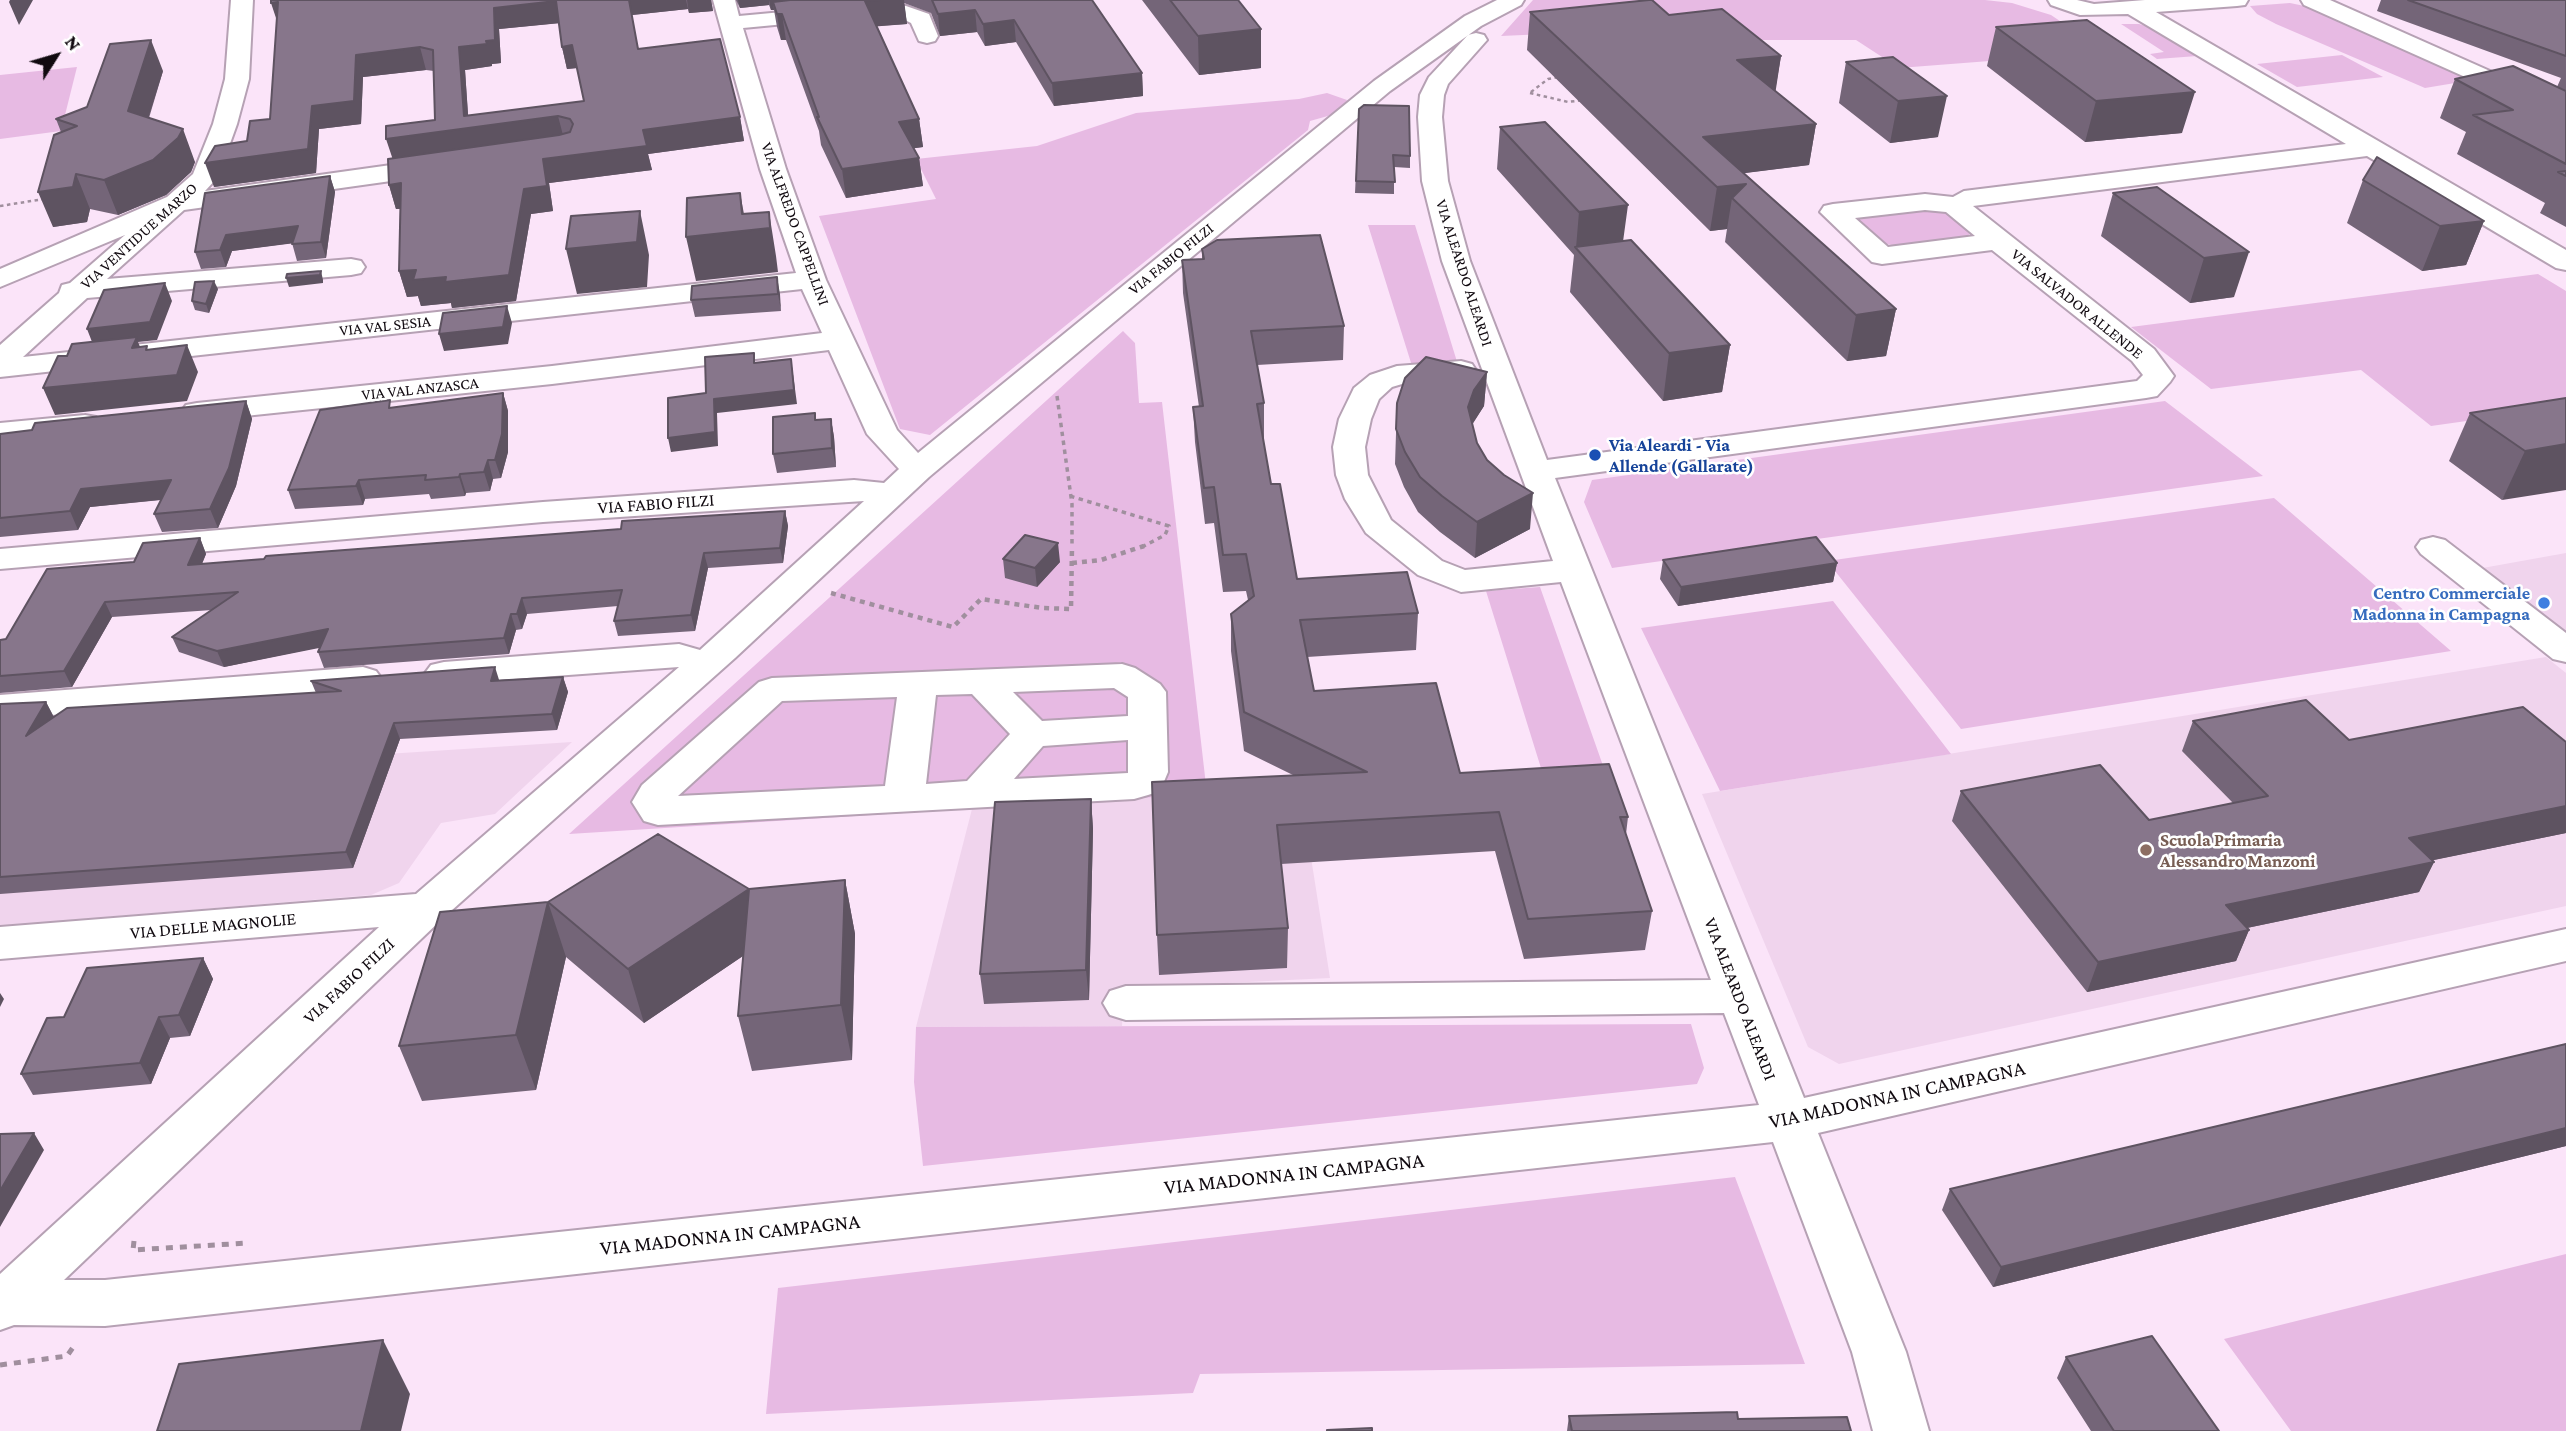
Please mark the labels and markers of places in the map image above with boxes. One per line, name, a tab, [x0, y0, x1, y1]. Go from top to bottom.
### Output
place label: Via Aleardi - Via Allende (Gallarate)	[1609, 434, 1754, 476]
marker: Via Aleardi - Via Allende (Gallarate)	[1587, 447, 1603, 463]
place label: Centro Commerciale Madonna in Campagna	[2353, 582, 2530, 624]
marker: Centro Commerciale Madonna in Campagna	[2536, 595, 2552, 611]
place label: Scuola Primaria Alessandro Manzoni	[2160, 829, 2315, 872]
marker: Scuola Primaria Alessandro Manzoni	[2138, 842, 2154, 858]

